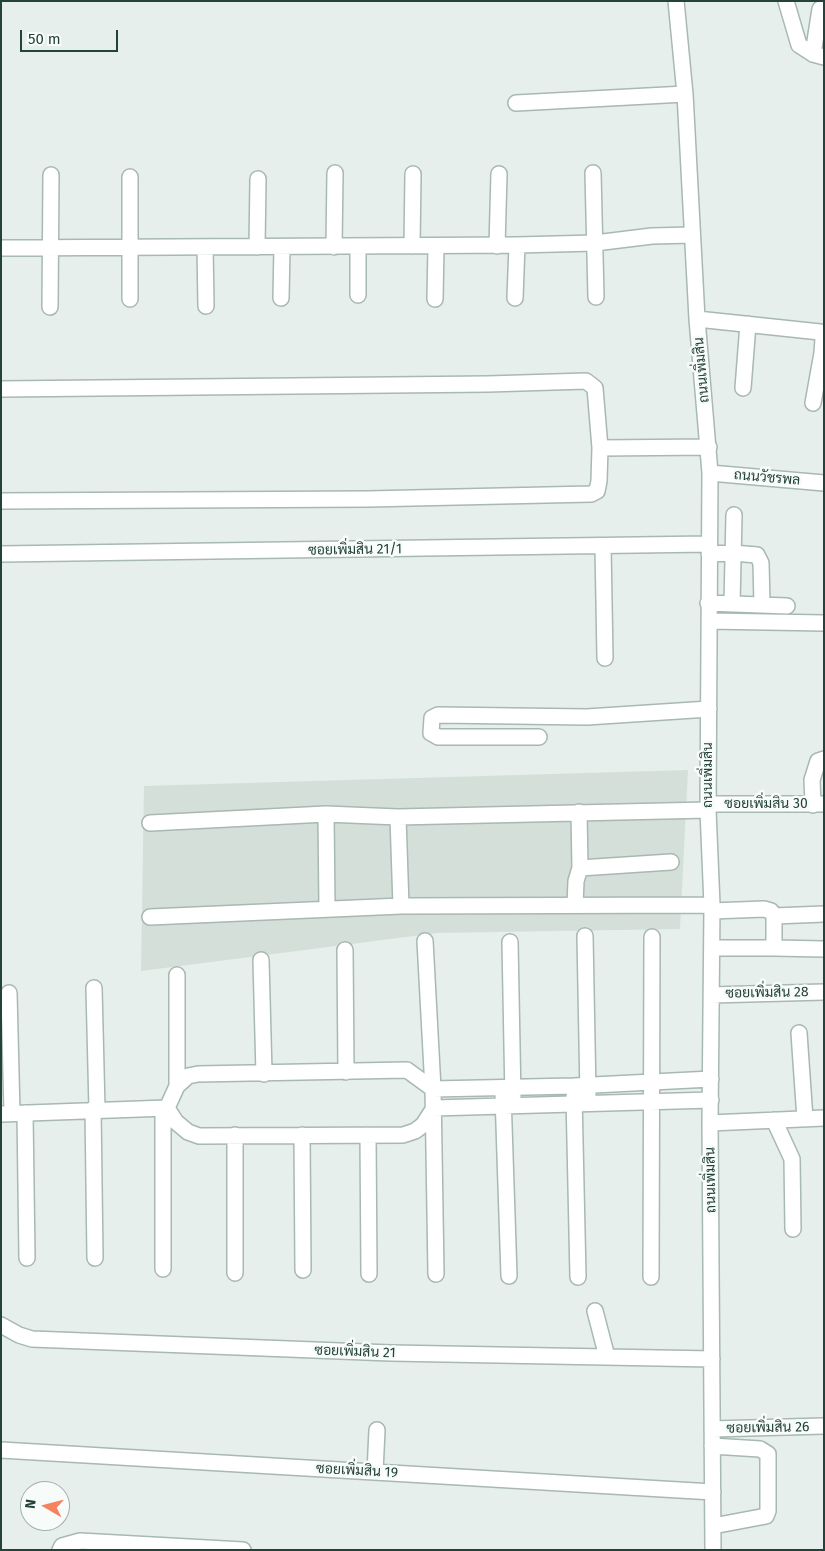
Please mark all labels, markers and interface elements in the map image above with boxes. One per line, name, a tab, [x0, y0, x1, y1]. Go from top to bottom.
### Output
scale bar	[22, 20, 120, 52]
text: 50 m	[28, 30, 61, 48]
street label: ถนนเพิ่มสิน	[691, 336, 713, 404]
street label: ถนนวัชรพล	[733, 467, 801, 489]
street label: ซอยเพิ่มสิน 21/1	[308, 541, 402, 559]
street label: ถนนเพิ่มสิน	[700, 742, 716, 808]
street label: ซอยเพิ่มสิน 30	[724, 796, 808, 812]
street label: ซอยเพิ่มสิน 28	[725, 984, 809, 1002]
street label: ถนนเพิ่มสิน	[702, 1147, 720, 1213]
street label: ซอยเพิ่มสิน 21	[314, 1342, 396, 1362]
street label: ซอยเพิ่มสิน 26	[726, 1419, 810, 1437]
street label: ซอยเพิ่มสิน 19	[316, 1460, 398, 1482]
north arrow	[20, 1481, 70, 1531]
text: N	[22, 1498, 40, 1510]

